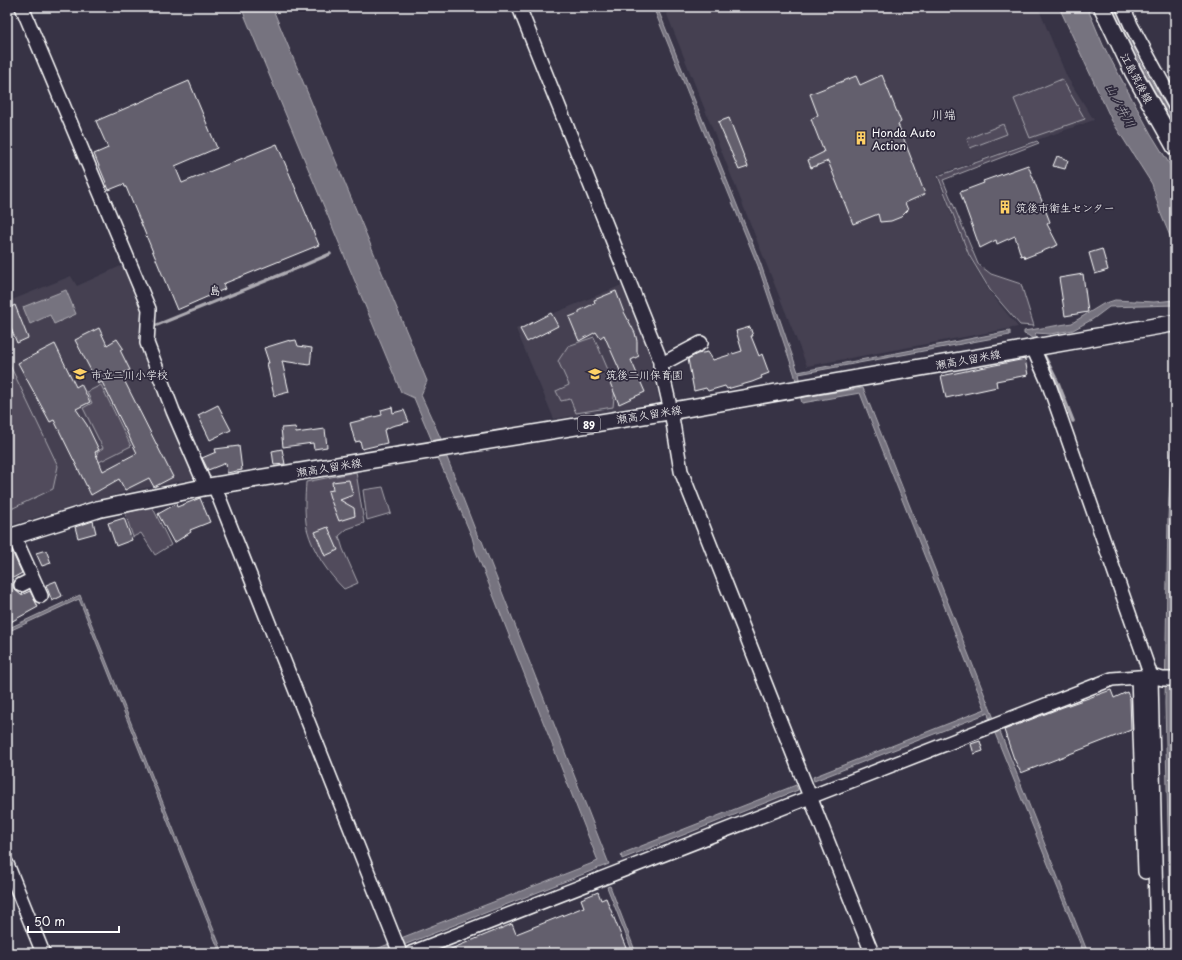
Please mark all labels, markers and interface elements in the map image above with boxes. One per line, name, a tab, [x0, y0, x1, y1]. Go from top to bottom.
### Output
street label: 江島筑後線	[1117, 50, 1157, 106]
water label: 山ノ井川	[1102, 80, 1140, 130]
district label: 川端	[932, 105, 956, 123]
place label: Honda Auto Action	[872, 124, 936, 154]
building icon: Honda Auto Action	[853, 130, 869, 146]
building icon: 筑後市衛生センター	[997, 199, 1013, 215]
place label: 筑後市衛生センター	[1016, 199, 1115, 216]
district label: 島	[209, 281, 221, 299]
street label: 瀬高久留米線	[934, 345, 1002, 373]
school or university icon: 市立二川小学校	[72, 366, 88, 382]
place label: 市立二川小学校	[91, 366, 168, 383]
school or university icon: 筑後二川保育園	[587, 366, 603, 382]
place label: 筑後二川保育園	[606, 366, 683, 383]
street label: 瀬高久留米線	[615, 400, 683, 428]
road number: 89	[578, 416, 600, 432]
street label: 瀬高久留米線	[295, 453, 363, 481]
scale bar	[28, 908, 119, 934]
text: 50 m	[34, 912, 65, 930]

